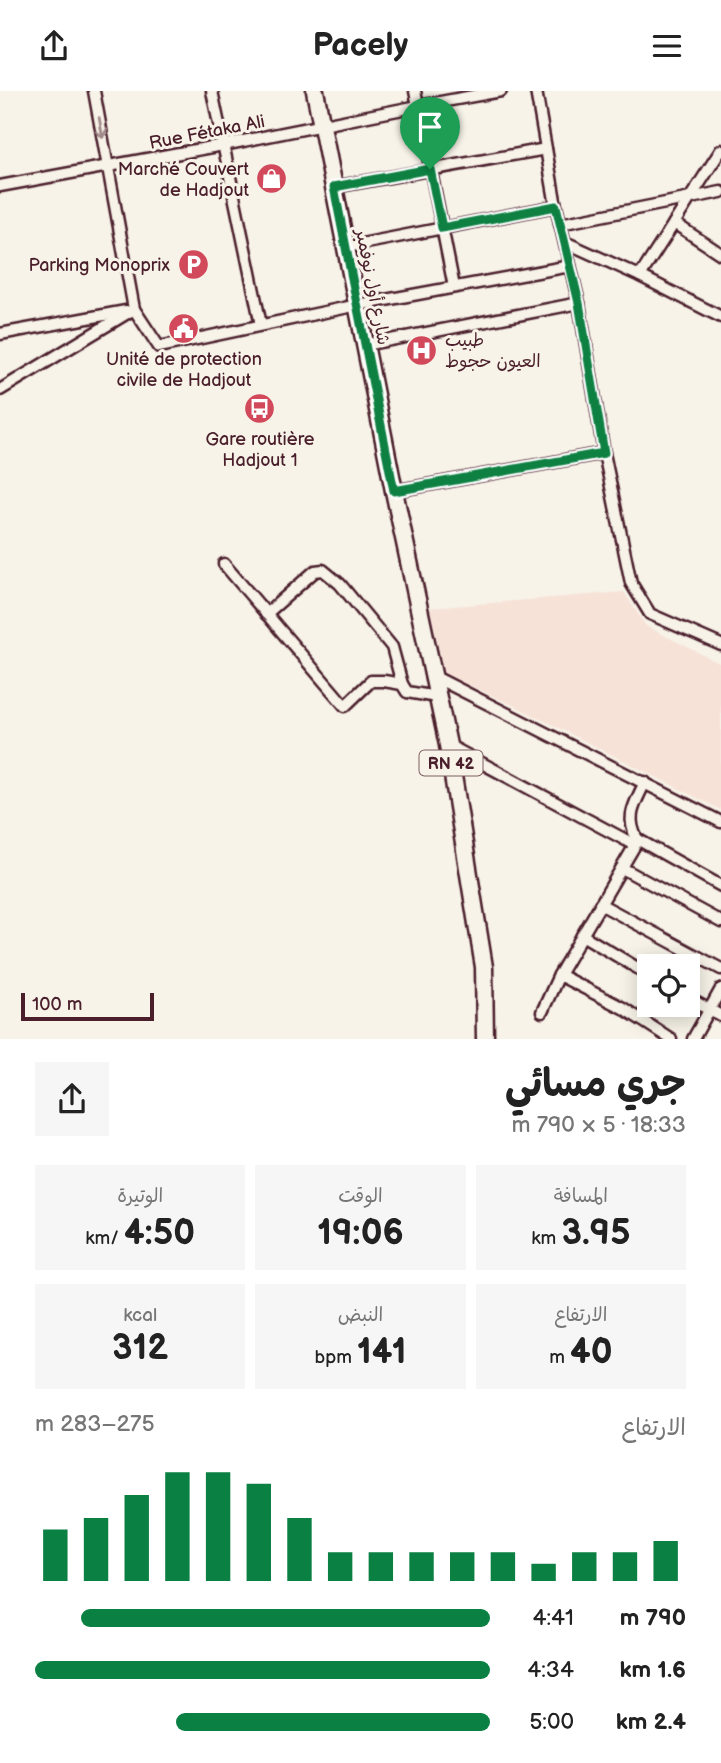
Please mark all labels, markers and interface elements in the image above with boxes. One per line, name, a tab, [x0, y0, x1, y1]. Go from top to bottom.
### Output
text: Pacely	[313, 26, 408, 65]
icon: share	[35, 27, 73, 65]
icon: menu	[648, 27, 686, 65]
pin	[400, 97, 460, 169]
icon: arrive	[411, 108, 449, 146]
street label: Rue Fétaka Ali	[147, 111, 267, 154]
one-way arrow	[95, 116, 108, 139]
place label: Marché Couvert de Hadjout	[118, 159, 249, 201]
shop icon: Marché Couvert de Hadjout	[255, 162, 289, 196]
street label: شارع أول نوفمبر	[350, 225, 394, 347]
parking icon: Parking Monoprix	[176, 248, 210, 282]
place label: Parking Monoprix	[29, 255, 171, 276]
public building icon: Unité de protection civile de Hadjout	[167, 311, 201, 345]
place label: طبيب العيون حجوط	[445, 330, 541, 372]
hospital icon: طبيب العيون حجوط	[405, 333, 439, 367]
place label: Unité de protection civile de Hadjout	[106, 349, 262, 391]
bus stop icon: Gare routière Hadjout 1	[243, 391, 277, 425]
place label: Gare routière Hadjout 1	[206, 429, 315, 471]
road number: RN 42	[420, 751, 482, 775]
map controls	[637, 954, 700, 1017]
button: locate	[637, 954, 700, 1017]
scale bar	[21, 989, 154, 1021]
text: 100 m	[32, 993, 83, 1016]
button: share	[35, 1062, 109, 1136]
text: جري مسائي	[505, 1062, 686, 1107]
text: 18:33 · 5 × 790 m	[511, 1111, 686, 1139]
text: الوتيرة	[117, 1185, 163, 1208]
text: الوقت	[338, 1185, 383, 1208]
text: المسافة	[554, 1185, 608, 1208]
text: 4:50	[124, 1212, 195, 1255]
text: 19:06	[317, 1212, 404, 1255]
text: 3.95	[561, 1212, 630, 1255]
text: /km	[85, 1227, 124, 1250]
text: km	[531, 1227, 561, 1250]
text: kcal	[123, 1304, 157, 1327]
text: النبض	[338, 1304, 383, 1327]
text: الارتفاع	[554, 1304, 607, 1327]
text: 312	[112, 1327, 168, 1370]
text: 141	[357, 1331, 406, 1374]
text: 40	[570, 1331, 612, 1374]
text: bpm	[315, 1346, 357, 1369]
text: m	[549, 1346, 570, 1369]
text: 275–283 m	[35, 1410, 155, 1438]
text: الارتفاع	[622, 1414, 686, 1442]
text: 4:41	[532, 1604, 574, 1632]
text: 790 m	[620, 1604, 686, 1632]
text: 4:34	[527, 1656, 574, 1684]
text: 1.6 km	[619, 1656, 686, 1684]
text: 5:00	[529, 1708, 574, 1736]
text: 2.4 km	[616, 1708, 686, 1736]

